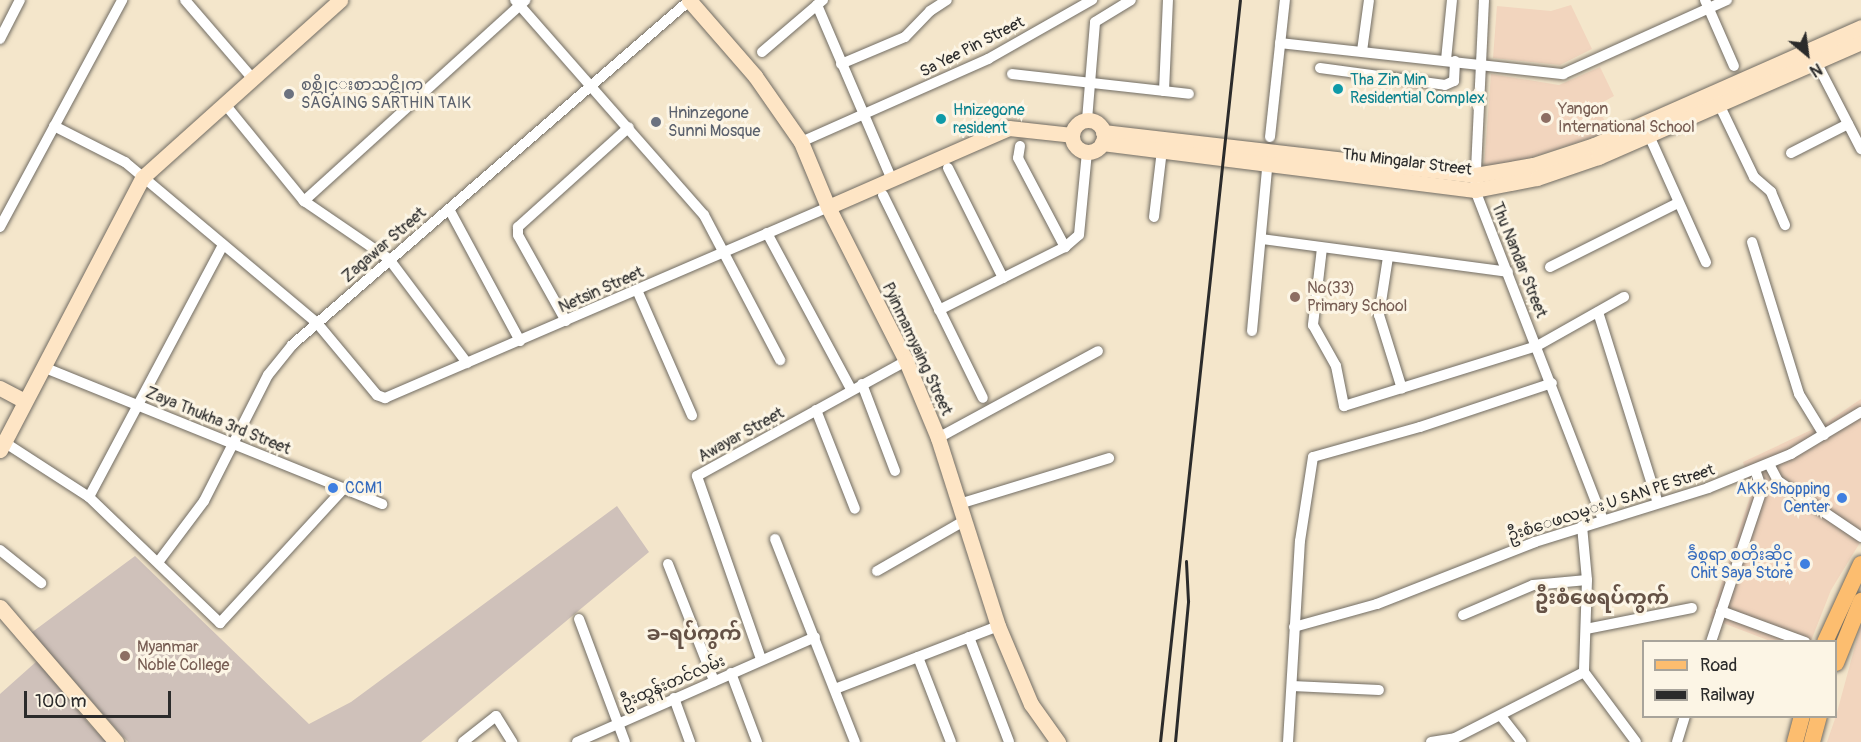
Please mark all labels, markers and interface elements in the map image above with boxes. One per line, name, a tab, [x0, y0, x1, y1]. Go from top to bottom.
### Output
street label: Sa Yee Pin Street	[917, 12, 1027, 82]
north arrow	[1777, 24, 1837, 84]
text: N	[1806, 58, 1825, 81]
place label: Tha Zin Min Residential Complex	[1350, 70, 1485, 108]
place label: စစ္ကိုင္းစာသင္တိုက္ SAGAING SARTHIN TAIK	[301, 75, 471, 113]
marker: Tha Zin Min Residential Complex	[1331, 82, 1345, 96]
marker: စစ္ကိုင္းစာသင္တိုက္ SAGAING SARTHIN TAIK	[282, 87, 296, 101]
place label: Yangon International School	[1558, 99, 1695, 137]
place label: Hnizegone resident	[953, 100, 1025, 138]
place label: Hninzegone Sunni Mosque	[668, 103, 760, 141]
marker: Yangon International School	[1539, 111, 1553, 125]
marker: Hnizegone resident	[934, 112, 948, 126]
marker: Hninzegone Sunni Mosque	[649, 115, 663, 129]
street label: Thu Mingalar Street	[1341, 145, 1473, 179]
street label: Thu Nandar Street	[1487, 200, 1551, 320]
street label: Zagawar Street	[338, 203, 430, 287]
street label: Netsin Street	[556, 263, 646, 317]
place label: No(33) Primary School	[1307, 278, 1407, 316]
street label: Pyinmamyaing Street	[878, 280, 956, 418]
marker: No(33) Primary School	[1288, 290, 1302, 304]
street label: Zaya Thukha 3rd Street	[143, 383, 293, 459]
street label: Awayar Street	[695, 404, 787, 466]
street label: ဦးစံေဖလမ္း U SAN PE Street	[1505, 460, 1717, 546]
place label: CCM1	[345, 478, 383, 498]
place label: AKK Shopping Center	[1736, 479, 1830, 517]
marker: CCM1	[326, 481, 340, 495]
marker: AKK Shopping Center	[1835, 491, 1849, 505]
place label: ခဵစ္စရာ စတိုးဆိုင္ Chit Saya Store	[1687, 545, 1793, 583]
marker: ခဵစ္စရာ စတိုးဆိုင္ Chit Saya Store	[1798, 557, 1812, 571]
district label: ဦးစံဖေရပ်ကွက်	[1535, 585, 1669, 609]
district label: ခ-ရပ်ကွက်	[647, 621, 741, 645]
place label: Myanmar Noble College	[137, 637, 229, 675]
legend	[1642, 640, 1837, 718]
marker: Myanmar Noble College	[118, 649, 132, 663]
street label: ဦးထွန်းတင်လမ်း	[618, 651, 728, 713]
text: Road	[1700, 654, 1737, 677]
scale bar	[27, 679, 174, 717]
text: Railway	[1700, 684, 1755, 707]
text: 100 m	[35, 690, 87, 713]

